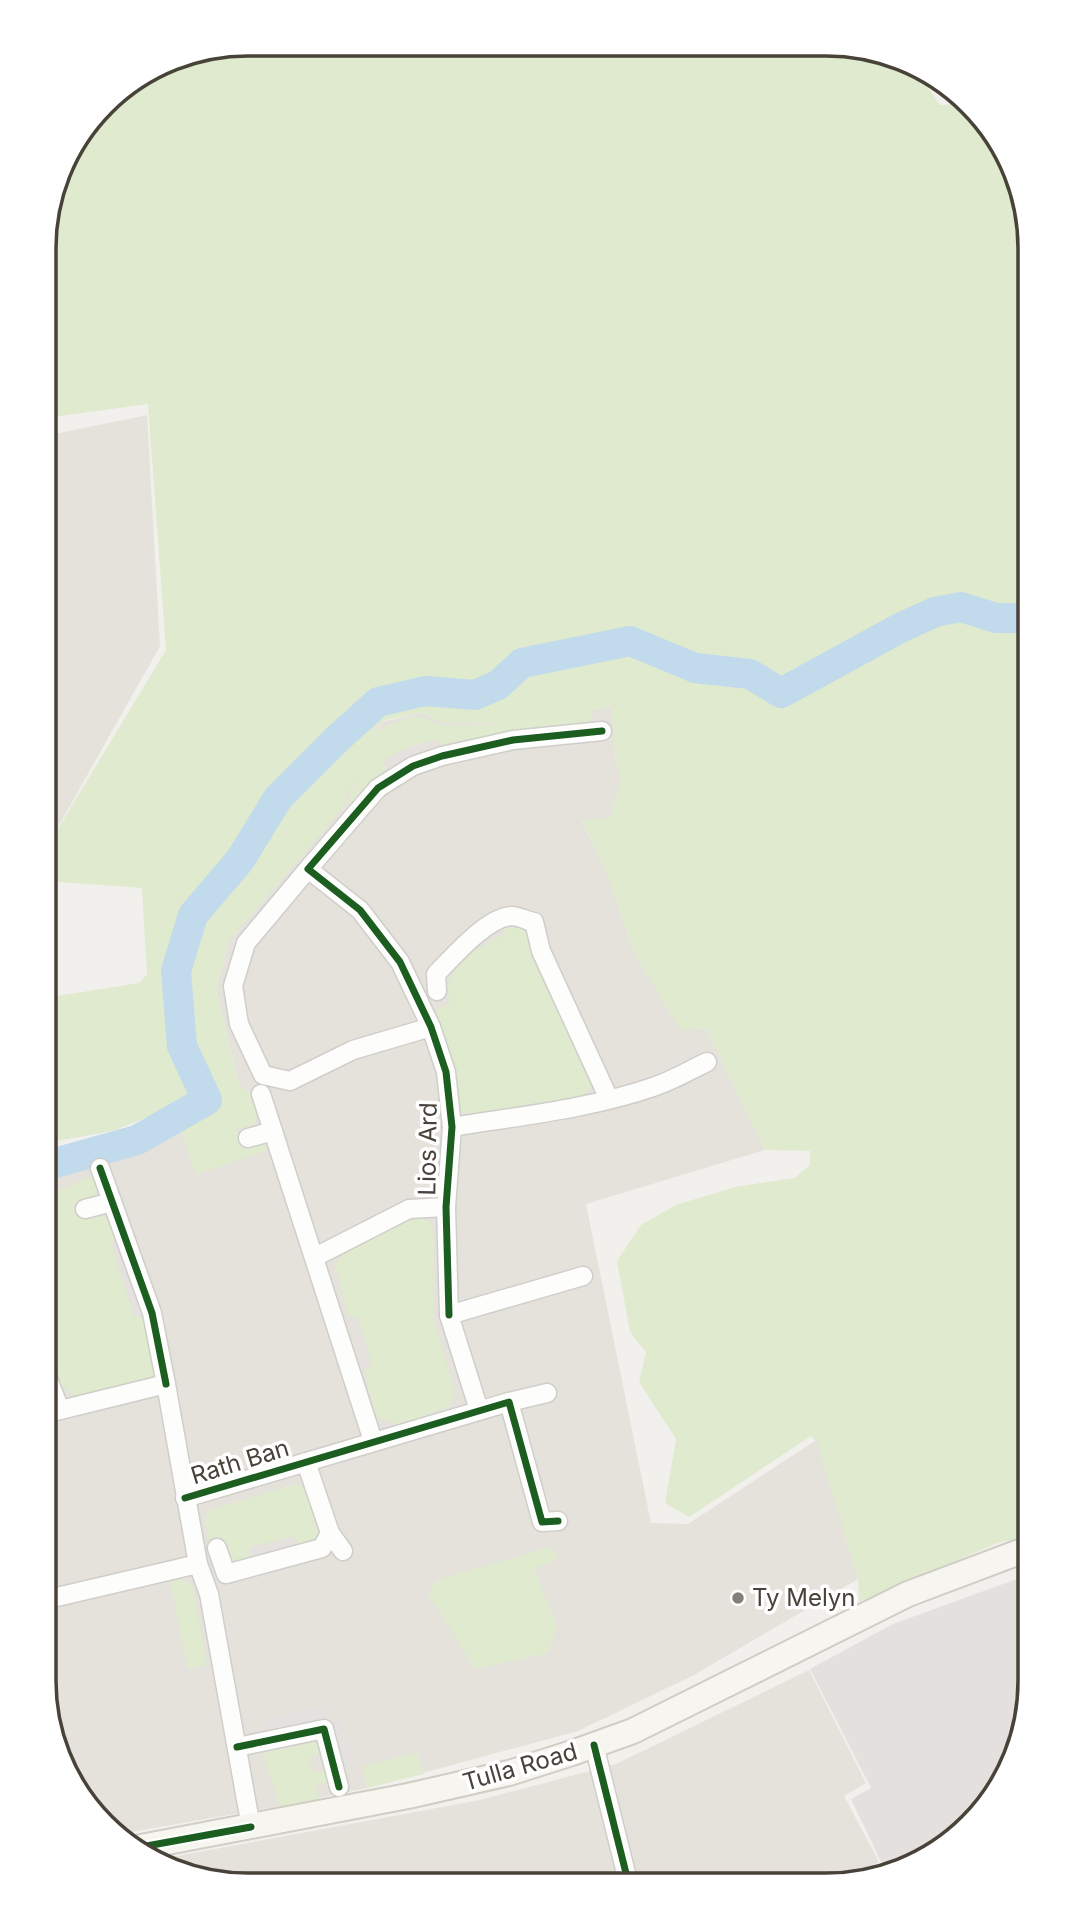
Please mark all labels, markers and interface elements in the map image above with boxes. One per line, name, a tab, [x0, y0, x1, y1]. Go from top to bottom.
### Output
street label: Lios Ard	[412, 1102, 443, 1196]
street label: Rath Ban	[187, 1433, 292, 1490]
place label: Ty Melyn	[752, 1583, 856, 1612]
marker: Ty Melyn	[730, 1590, 746, 1606]
street label: Tulla Road	[459, 1736, 580, 1797]

